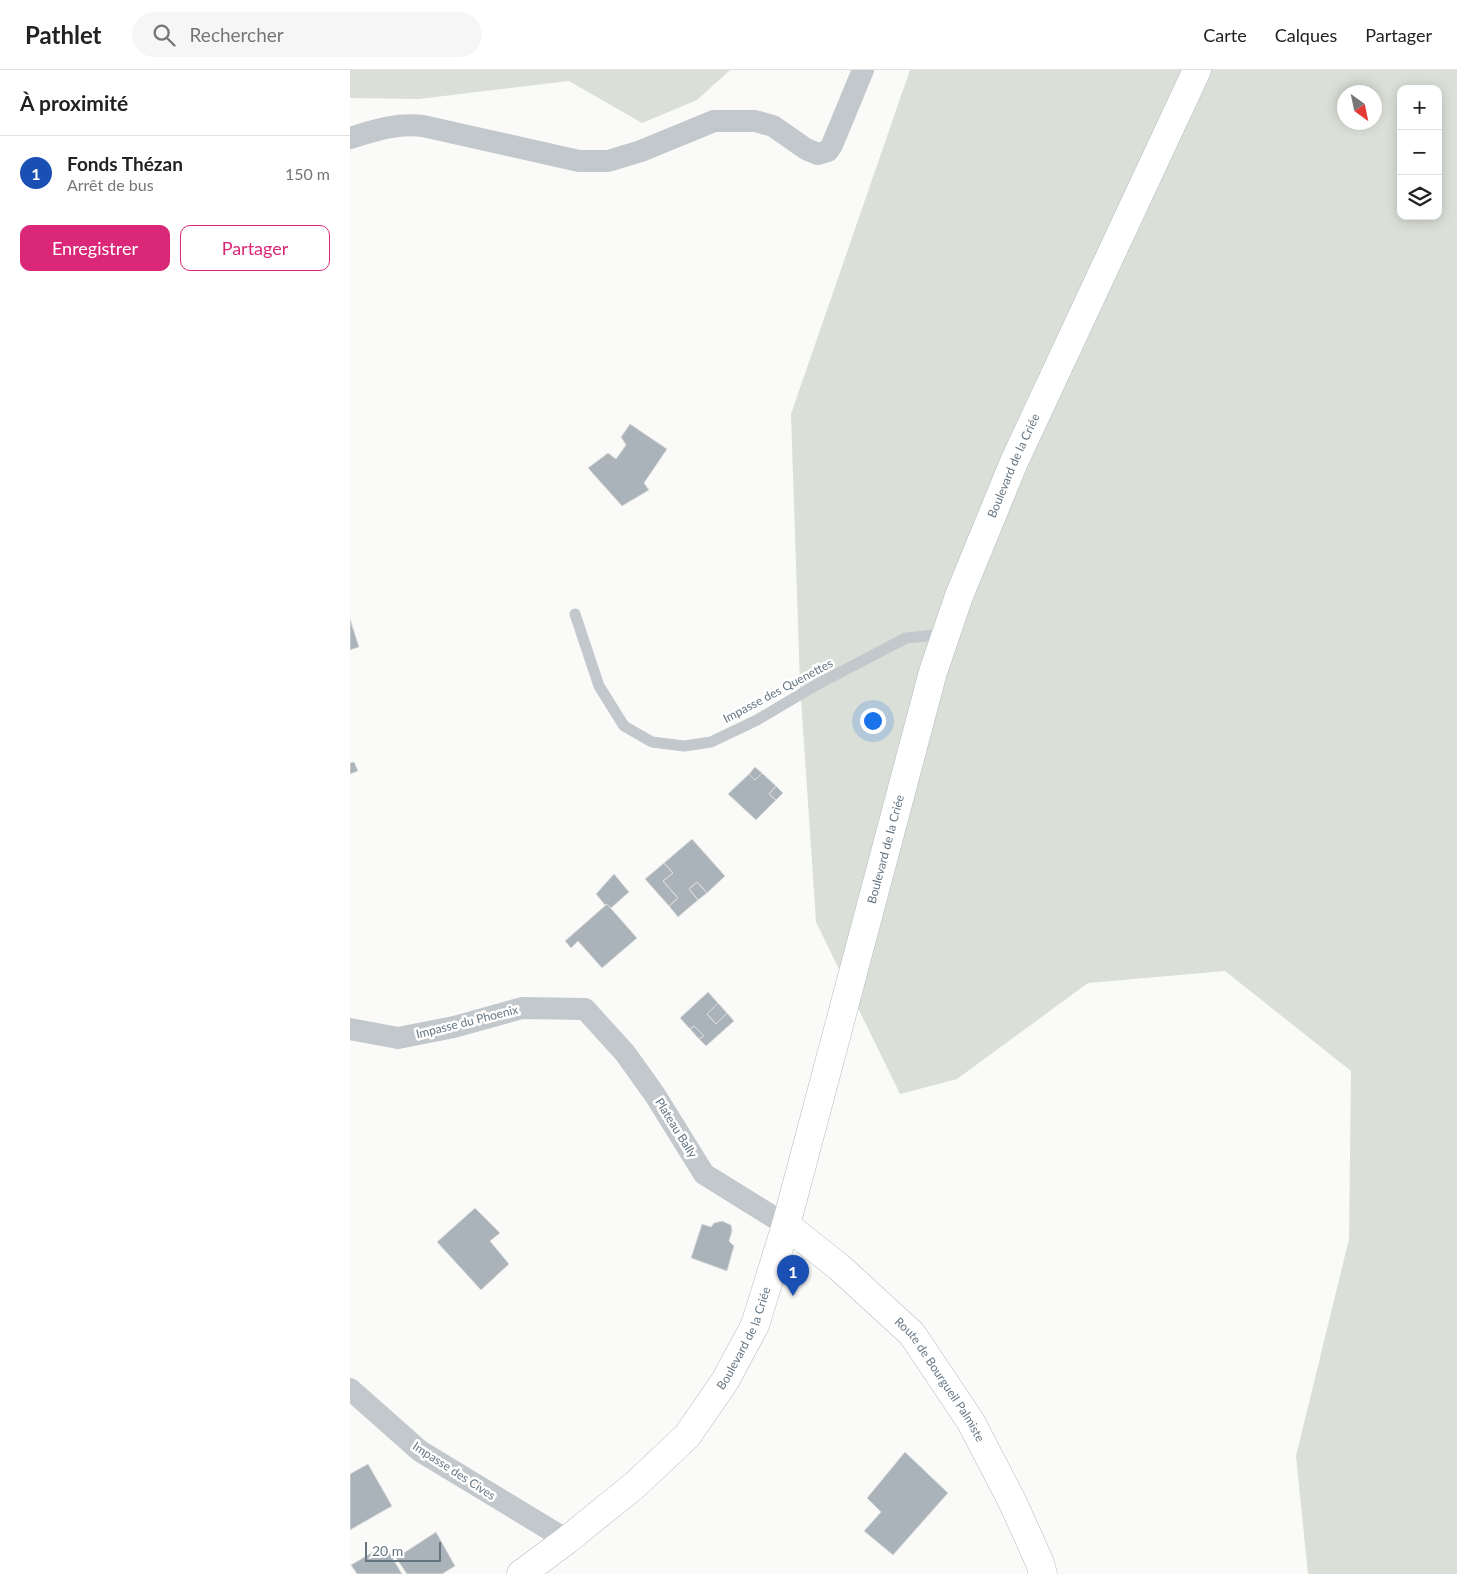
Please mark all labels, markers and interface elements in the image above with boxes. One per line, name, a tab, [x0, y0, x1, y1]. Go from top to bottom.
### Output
search box	[132, 12, 482, 57]
text: Pathlet	[25, 20, 102, 49]
icon: search	[150, 21, 178, 49]
text: Rechercher	[190, 23, 284, 46]
text: Carte	[1203, 24, 1247, 46]
text: Calques	[1275, 24, 1337, 46]
text: Partager	[1365, 24, 1432, 46]
north arrow	[1337, 85, 1382, 130]
map controls	[1397, 85, 1442, 220]
button: +	[1397, 85, 1442, 130]
text: À proximité	[20, 90, 128, 115]
button: −	[1397, 130, 1442, 175]
text: Fonds Thézan	[67, 152, 183, 175]
text: 1	[31, 164, 41, 183]
text: 150 m	[285, 164, 330, 183]
text: Arrêt de bus	[67, 175, 154, 194]
button: layers	[1397, 175, 1442, 220]
button: Enregistrer	[20, 225, 170, 271]
button: Partager	[180, 225, 330, 271]
street label: Boulevard de la Criée	[984, 411, 1043, 520]
street label: Impasse des Quenettes	[720, 655, 835, 726]
your location	[860, 708, 886, 734]
street label: Boulevard de la Criée	[864, 793, 907, 905]
street label: Impasse du Phoenix	[414, 1002, 519, 1041]
street label: Plateau Bally	[652, 1095, 701, 1161]
pin: 1	[777, 1255, 809, 1296]
street label: Boulevard de la Criée	[713, 1285, 773, 1392]
street label: Route de Bourgueil Palmiste	[892, 1314, 988, 1444]
street label: Impasse des Cives	[410, 1438, 498, 1503]
scale bar	[365, 1539, 441, 1562]
text: 20 m	[372, 1542, 403, 1559]

